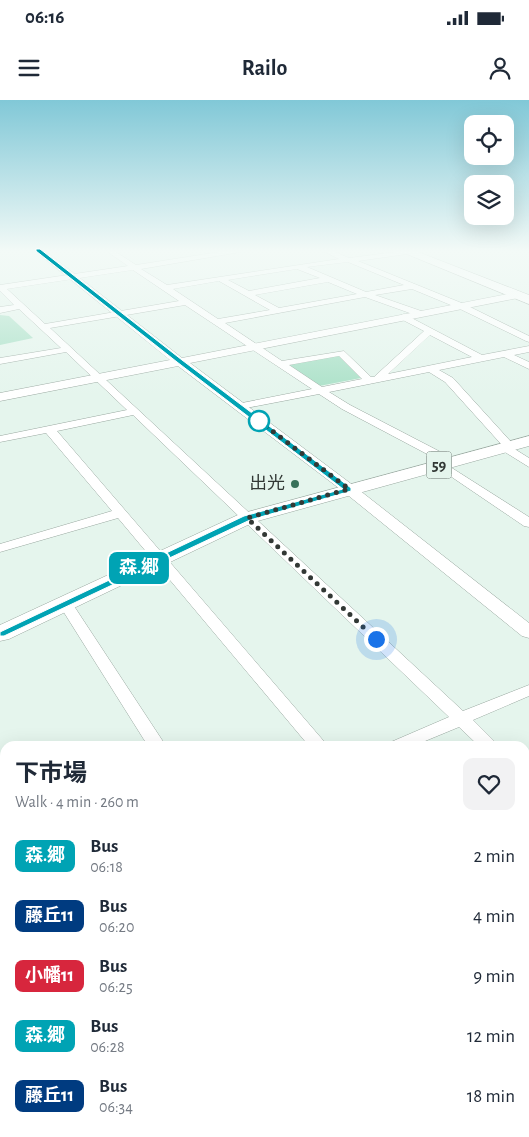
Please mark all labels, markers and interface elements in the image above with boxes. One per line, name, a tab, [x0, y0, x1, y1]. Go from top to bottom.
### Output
text: 06:16	[25, 8, 64, 27]
icon: menu	[15, 54, 43, 82]
icon: person	[486, 54, 514, 82]
text: Railo	[242, 57, 287, 79]
map controls	[464, 115, 514, 225]
button: locate	[464, 115, 514, 165]
button: layers	[464, 175, 514, 225]
unlabelled marker	[248, 410, 270, 432]
road number: 59	[426, 452, 452, 478]
place label: 出光	[249, 474, 285, 493]
marker: 出光	[289, 478, 301, 490]
line badge: 森.郷	[110, 552, 168, 584]
text: 森.郷	[119, 559, 159, 577]
your location	[364, 627, 389, 652]
button: heart	[463, 758, 515, 810]
text: 下市場	[15, 762, 87, 786]
text: Walk · 4 min · 260 m	[15, 794, 139, 810]
text: Bus	[90, 837, 118, 856]
text: 森.郷	[25, 847, 65, 865]
text: 2 min	[474, 847, 515, 866]
text: 06:18	[90, 859, 123, 875]
text: Bus	[99, 897, 127, 916]
text: 藤丘11	[25, 907, 74, 925]
text: 4 min	[473, 907, 515, 926]
text: 06:20	[99, 919, 134, 935]
text: Bus	[99, 957, 127, 976]
text: 小幡11	[25, 967, 74, 985]
text: 9 min	[473, 967, 515, 986]
text: 06:25	[99, 979, 133, 995]
text: Bus	[90, 1017, 118, 1036]
text: 森.郷	[25, 1027, 65, 1045]
text: 12 min	[467, 1027, 515, 1046]
text: 06:28	[90, 1039, 125, 1055]
text: Bus	[99, 1077, 127, 1096]
text: 藤丘11	[25, 1087, 74, 1105]
text: 18 min	[467, 1087, 515, 1106]
text: 06:34	[99, 1099, 133, 1115]

